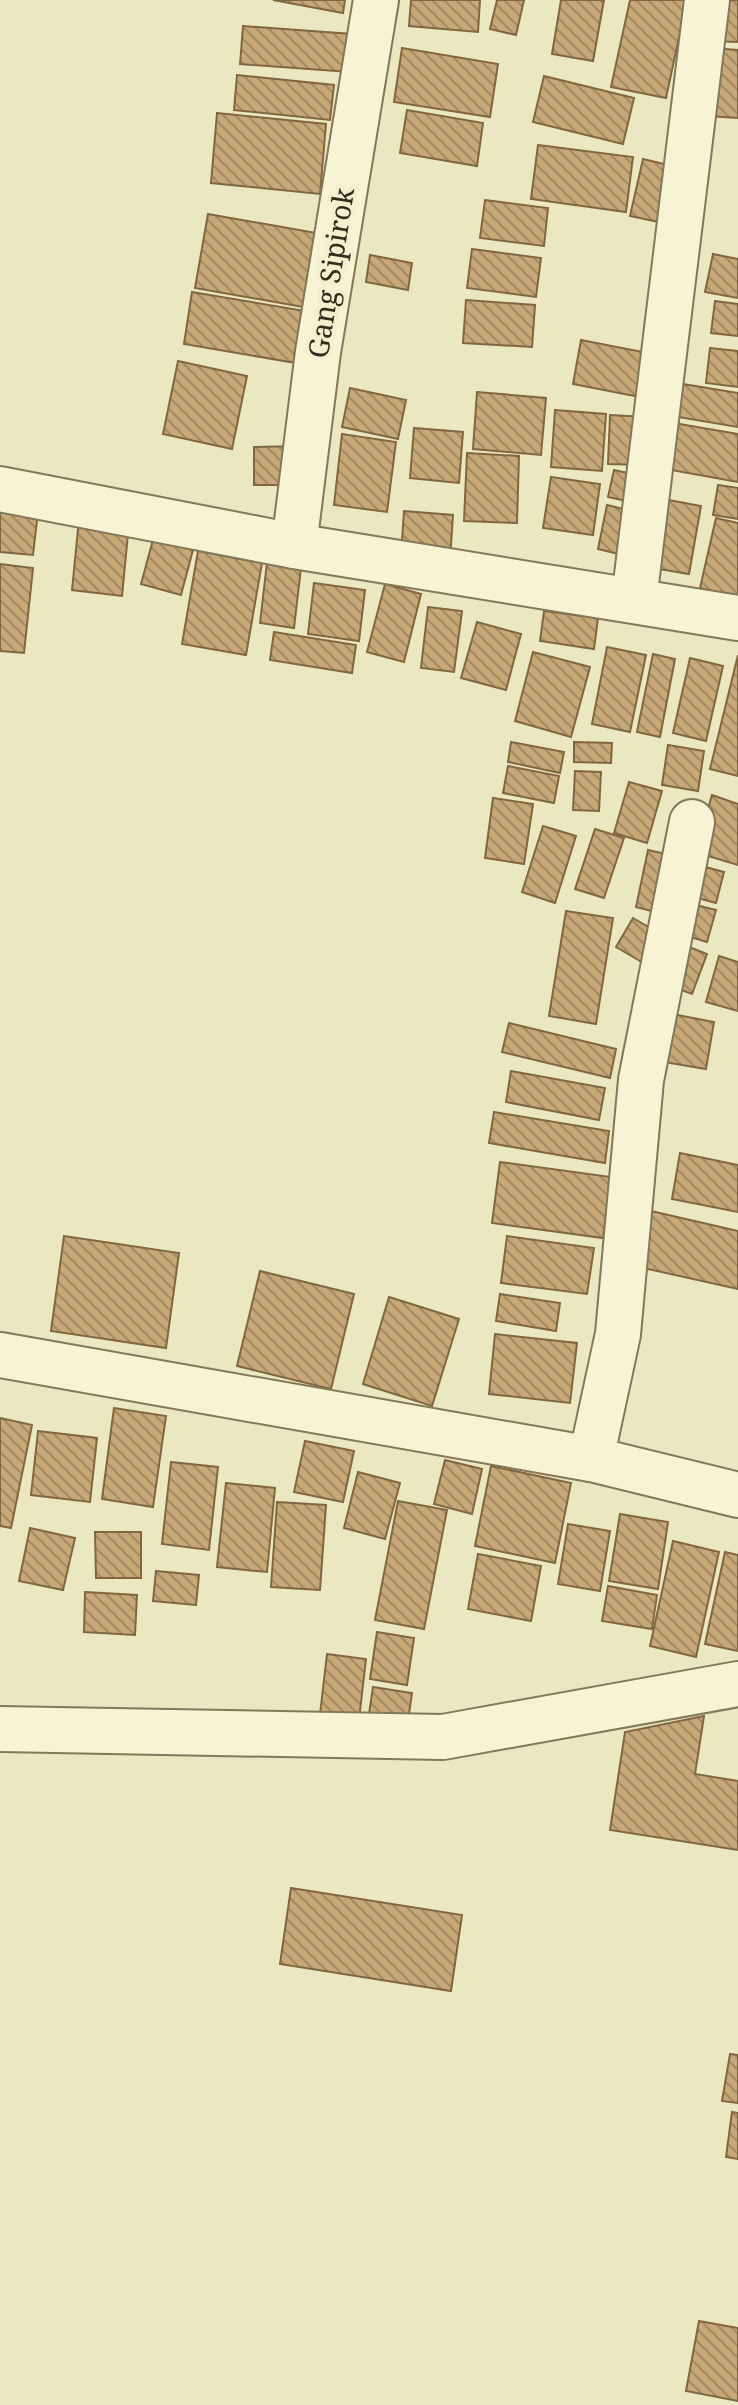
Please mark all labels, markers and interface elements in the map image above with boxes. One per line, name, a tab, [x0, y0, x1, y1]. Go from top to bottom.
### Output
street label: Gang Sipirok	[298, 184, 362, 361]

